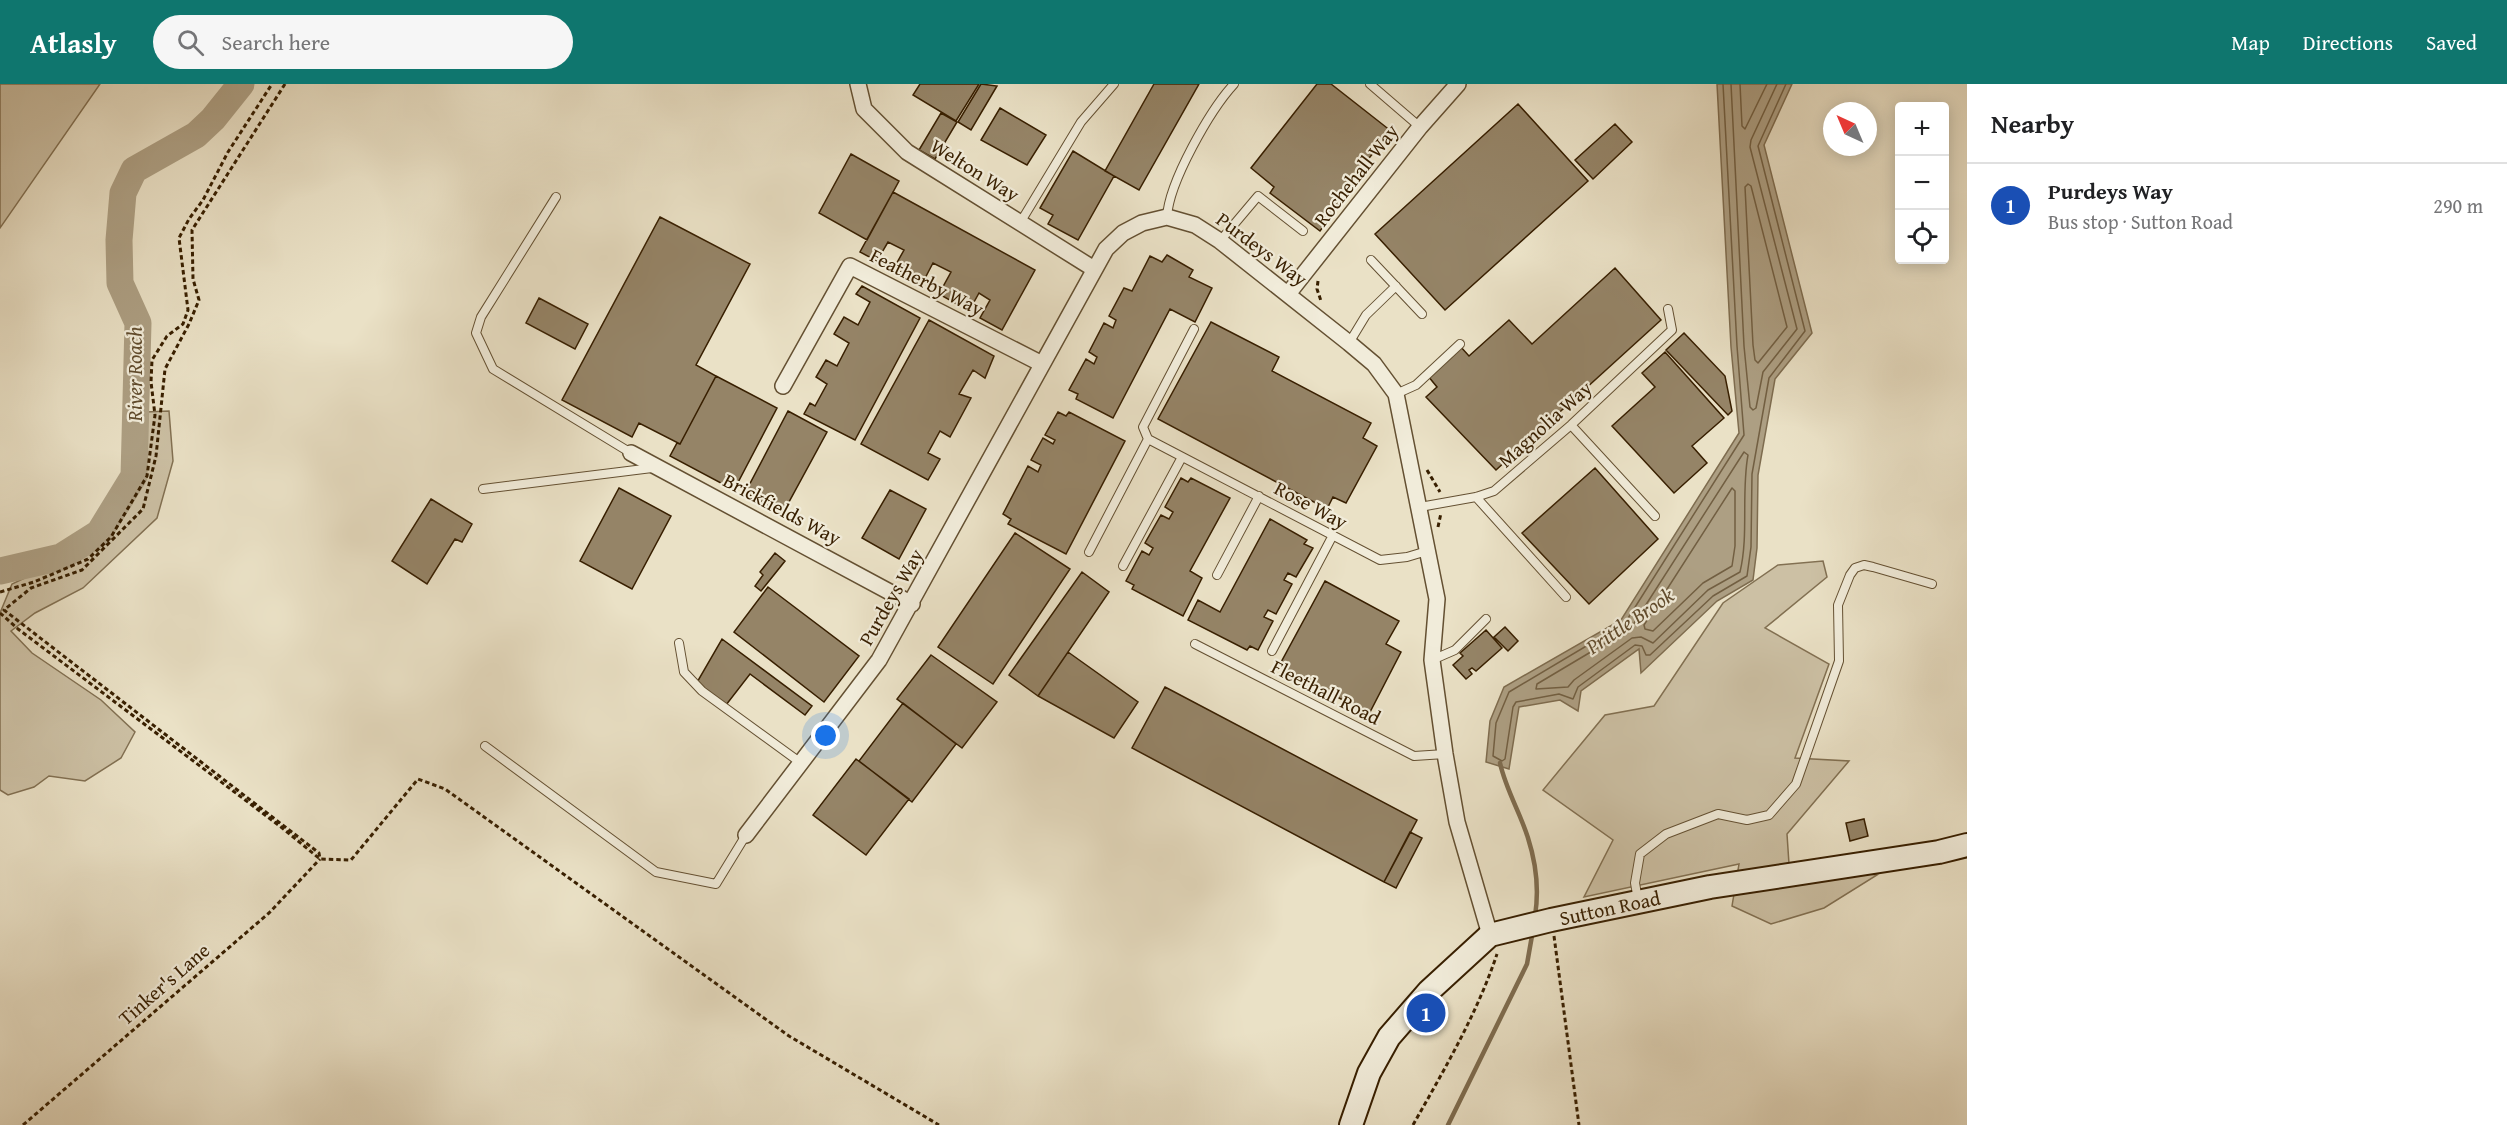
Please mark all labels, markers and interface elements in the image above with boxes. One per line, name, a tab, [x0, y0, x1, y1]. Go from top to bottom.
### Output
search box	[153, 15, 573, 69]
text: Atlasly	[30, 22, 117, 63]
icon: search	[174, 26, 207, 59]
text: Search here	[222, 26, 330, 58]
text: Map	[2231, 27, 2270, 58]
text: Directions	[2303, 27, 2393, 58]
text: Saved	[2426, 27, 2477, 58]
north arrow	[1823, 102, 1877, 156]
map controls	[1895, 102, 1949, 264]
button: +	[1895, 102, 1949, 156]
text: Nearby	[1991, 104, 2074, 143]
street label: Rochehall Way	[1306, 117, 1405, 232]
street label: Welton Way	[925, 131, 1025, 208]
button: −	[1895, 156, 1949, 210]
text: Purdeys Way	[2048, 175, 2173, 207]
text: 1	[2005, 191, 2016, 220]
text: 290 m	[2433, 191, 2483, 220]
street label: Purdeys Way	[1211, 205, 1314, 293]
text: Bus stop · Sutton Road	[2048, 207, 2233, 236]
button: locate	[1895, 210, 1949, 264]
street label: Featherby Way	[865, 240, 989, 323]
water label: River Roach	[119, 326, 150, 423]
street label: Magnolia Way	[1491, 373, 1598, 474]
street label: Brickfields Way	[718, 465, 846, 552]
street label: Rose Way	[1270, 473, 1353, 536]
street label: Purdeys Way	[851, 543, 930, 651]
water label: Prittle Brook	[1579, 579, 1680, 662]
street label: Fleethall Road	[1266, 652, 1386, 732]
your location	[811, 721, 840, 750]
street label: Sutton Road	[1557, 883, 1663, 932]
street label: Tinker's Lane	[112, 936, 216, 1032]
pin: 1	[1406, 990, 1446, 1036]

